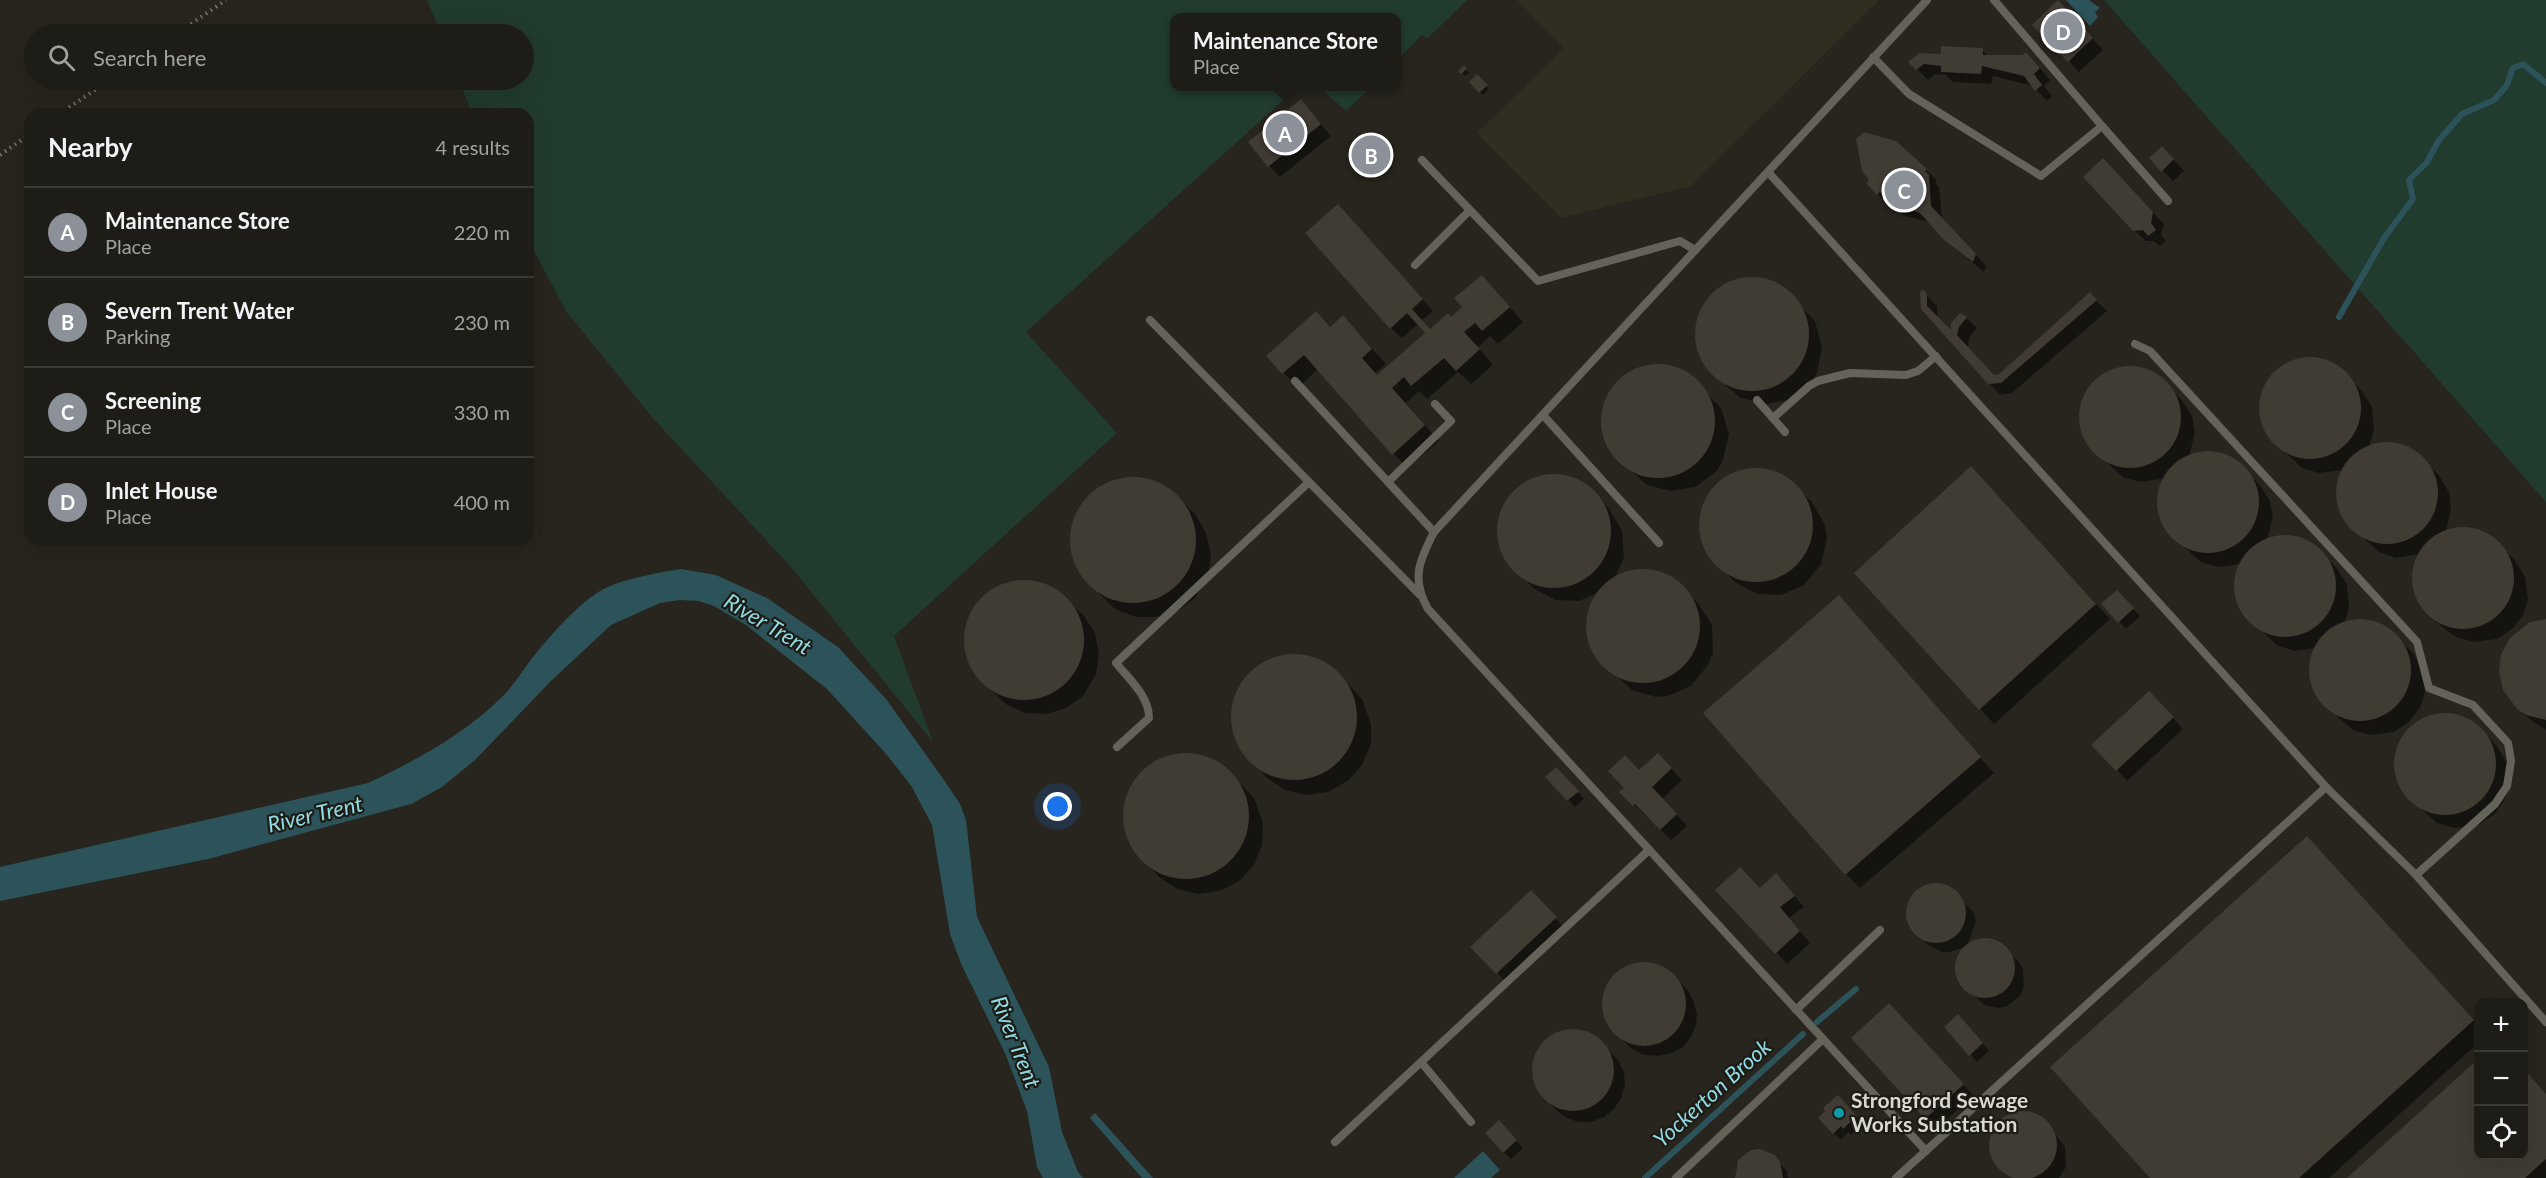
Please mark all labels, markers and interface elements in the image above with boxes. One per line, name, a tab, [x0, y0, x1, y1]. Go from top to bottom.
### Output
pin: D	[2044, 9, 2082, 54]
popup	[1170, 13, 1401, 91]
search box	[24, 24, 534, 90]
text: Maintenance Store	[1193, 27, 1378, 54]
icon: search	[45, 41, 78, 74]
text: Search here	[93, 44, 206, 71]
text: Place	[1193, 54, 1240, 78]
pin: A	[1266, 110, 1304, 156]
text: Nearby	[48, 131, 133, 163]
pin: B	[1352, 132, 1390, 178]
text: 4 results	[435, 135, 510, 159]
pin: C	[1884, 168, 1924, 213]
text: Maintenance Store	[105, 207, 290, 234]
text: A	[61, 220, 74, 244]
text: 220 m	[454, 220, 510, 244]
text: Place	[105, 234, 152, 258]
text: Severn Trent Water	[105, 297, 294, 324]
text: B	[61, 310, 74, 334]
text: 230 m	[454, 310, 510, 334]
text: Parking	[105, 324, 170, 348]
text: Screening	[105, 387, 201, 414]
text: C	[61, 400, 74, 424]
text: 330 m	[454, 400, 510, 424]
text: Place	[105, 414, 152, 438]
text: Inlet House	[105, 477, 217, 504]
text: D	[60, 490, 75, 514]
text: 400 m	[454, 490, 510, 514]
text: Place	[105, 504, 152, 528]
water label: River Trent	[720, 587, 817, 660]
water label: River Trent	[265, 789, 365, 838]
your location	[1043, 792, 1072, 821]
water label: River Trent	[986, 992, 1047, 1092]
map controls	[2474, 998, 2528, 1160]
button: +	[2474, 998, 2528, 1052]
water label: Yockerton Brook	[1647, 1032, 1777, 1153]
button: −	[2474, 1052, 2528, 1106]
place label: Strongford Sewage Works Substation	[1851, 1087, 2028, 1136]
marker: Strongford Sewage Works Substation	[1832, 1106, 1846, 1120]
button: locate	[2474, 1106, 2528, 1160]

